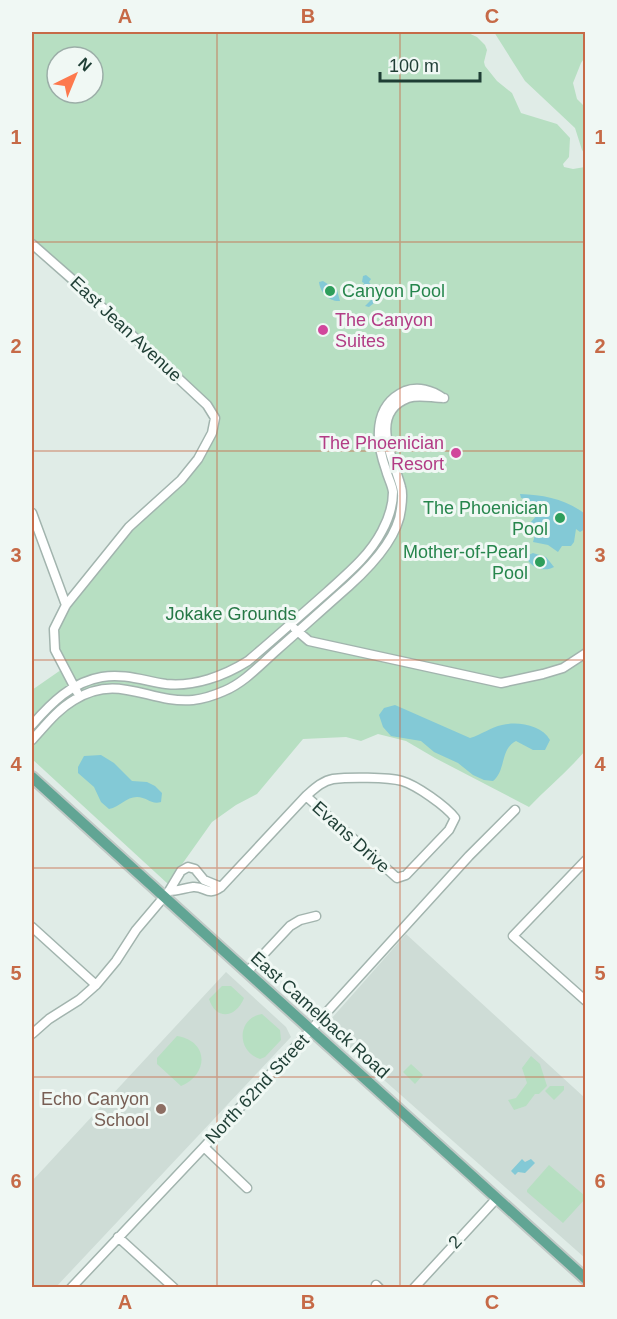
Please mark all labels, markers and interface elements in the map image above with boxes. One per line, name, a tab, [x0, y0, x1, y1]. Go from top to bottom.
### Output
text: A	[118, 5, 132, 27]
text: B	[301, 5, 315, 27]
text: C	[485, 5, 499, 27]
north arrow	[45, 45, 105, 105]
scale bar	[380, 45, 480, 83]
text: N	[75, 54, 95, 75]
text: 100 m	[389, 56, 439, 76]
text: 1	[10, 126, 22, 148]
text: 1	[594, 126, 606, 148]
street label: East Jean Avenue	[66, 272, 186, 386]
place label: Canyon Pool	[342, 281, 445, 301]
marker: Canyon Pool	[323, 284, 337, 298]
place label: The Canyon Suites	[335, 310, 433, 351]
marker: The Canyon Suites	[316, 323, 330, 337]
text: 2	[10, 335, 22, 357]
text: 2	[594, 335, 606, 357]
place label: The Phoenician Resort	[319, 433, 444, 474]
marker: The Phoenician Resort	[449, 446, 463, 460]
place label: The Phoenician Pool	[423, 498, 548, 539]
marker: The Phoenician Pool	[553, 511, 567, 525]
place label: Mother-of-Pearl Pool	[403, 542, 528, 583]
text: 3	[10, 544, 22, 566]
text: 3	[594, 544, 606, 566]
marker: Mother-of-Pearl Pool	[533, 555, 547, 569]
park label: Jokake Grounds	[165, 604, 297, 624]
text: 4	[10, 753, 22, 775]
text: 4	[594, 753, 606, 775]
street label: Evans Drive	[308, 797, 394, 877]
street label: East Camelback Road	[247, 948, 393, 1082]
text: 5	[10, 962, 22, 984]
text: 5	[594, 962, 606, 984]
street label: North 62nd Street	[201, 1030, 313, 1148]
place label: Echo Canyon School	[41, 1089, 149, 1130]
marker: Echo Canyon School	[154, 1102, 168, 1116]
text: 6	[10, 1170, 22, 1192]
text: 6	[594, 1170, 606, 1192]
street label: 2	[444, 1232, 466, 1252]
text: A	[118, 1291, 132, 1313]
text: B	[301, 1291, 315, 1313]
text: C	[485, 1291, 499, 1313]

